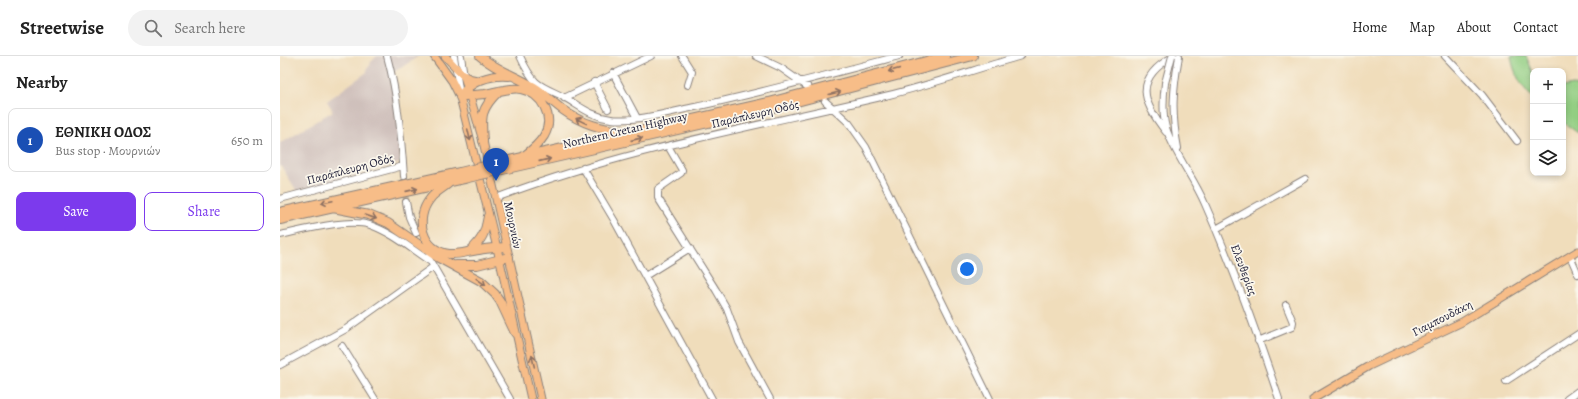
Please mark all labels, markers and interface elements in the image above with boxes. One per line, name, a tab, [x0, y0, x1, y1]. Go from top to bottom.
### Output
search box	[128, 10, 408, 46]
text: Streetwise	[20, 15, 104, 41]
icon: search	[142, 17, 164, 39]
text: Search here	[174, 18, 245, 38]
text: Home	[1352, 18, 1387, 37]
text: Map	[1409, 18, 1435, 37]
text: About	[1457, 18, 1491, 37]
text: Contact	[1513, 18, 1558, 37]
one-way arrow	[888, 67, 901, 74]
map controls	[1530, 68, 1566, 176]
button: +	[1530, 68, 1566, 104]
text: Nearby	[16, 71, 67, 94]
one-way arrow	[828, 88, 841, 96]
street label: Παράπλευρη Οδός	[710, 96, 800, 132]
button: −	[1530, 104, 1566, 140]
street label: Northern Cretan Highway	[561, 108, 689, 152]
one-way arrow	[575, 117, 587, 125]
text: ΕΘΝΙΚΗ ΟΔΟΣ	[55, 122, 151, 142]
one-way arrow	[466, 128, 473, 141]
text: 1	[28, 132, 32, 149]
text: 650 m	[231, 132, 263, 149]
one-way arrow	[630, 135, 643, 143]
button: layers	[1530, 140, 1566, 176]
text: Bus stop · Μουρνιών	[55, 142, 160, 159]
pin: 1	[483, 148, 509, 181]
street label: Παράπλευρη Οδός	[305, 150, 395, 188]
one-way arrow	[538, 156, 551, 164]
one-way arrow	[406, 186, 419, 194]
button: Save	[16, 192, 136, 231]
button: Share	[144, 192, 264, 231]
one-way arrow	[321, 198, 334, 206]
street label: Μουρνιών	[500, 200, 526, 250]
one-way arrow	[365, 213, 377, 221]
street label: Ελευθερίας	[1227, 242, 1261, 298]
your location	[957, 259, 977, 279]
one-way arrow	[476, 278, 487, 286]
street label: Γιαμπουδάκη	[1409, 296, 1475, 340]
one-way arrow	[528, 355, 536, 368]

